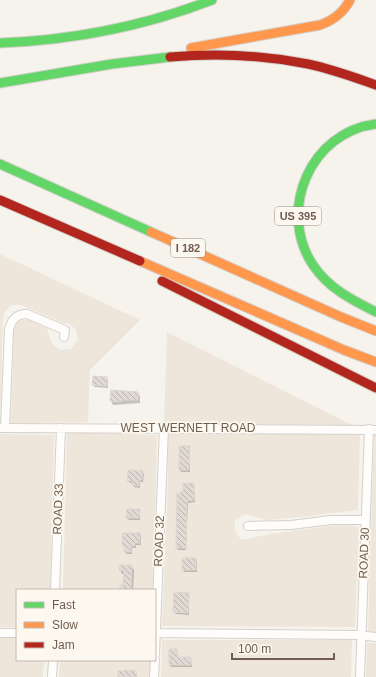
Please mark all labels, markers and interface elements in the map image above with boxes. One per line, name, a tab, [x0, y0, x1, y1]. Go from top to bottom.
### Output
road number: US 395	[275, 207, 321, 225]
road number: I 182	[171, 239, 205, 257]
street label: WEST WERNETT ROAD	[121, 421, 256, 435]
street label: ROAD 33	[50, 483, 66, 535]
street label: ROAD 32	[151, 515, 167, 567]
street label: ROAD 30	[356, 527, 372, 579]
legend	[16, 589, 156, 661]
text: Fast	[52, 598, 76, 612]
text: Slow	[52, 618, 78, 632]
scale bar	[232, 635, 334, 661]
text: Jam	[52, 638, 75, 652]
text: 100 m	[238, 642, 271, 656]

